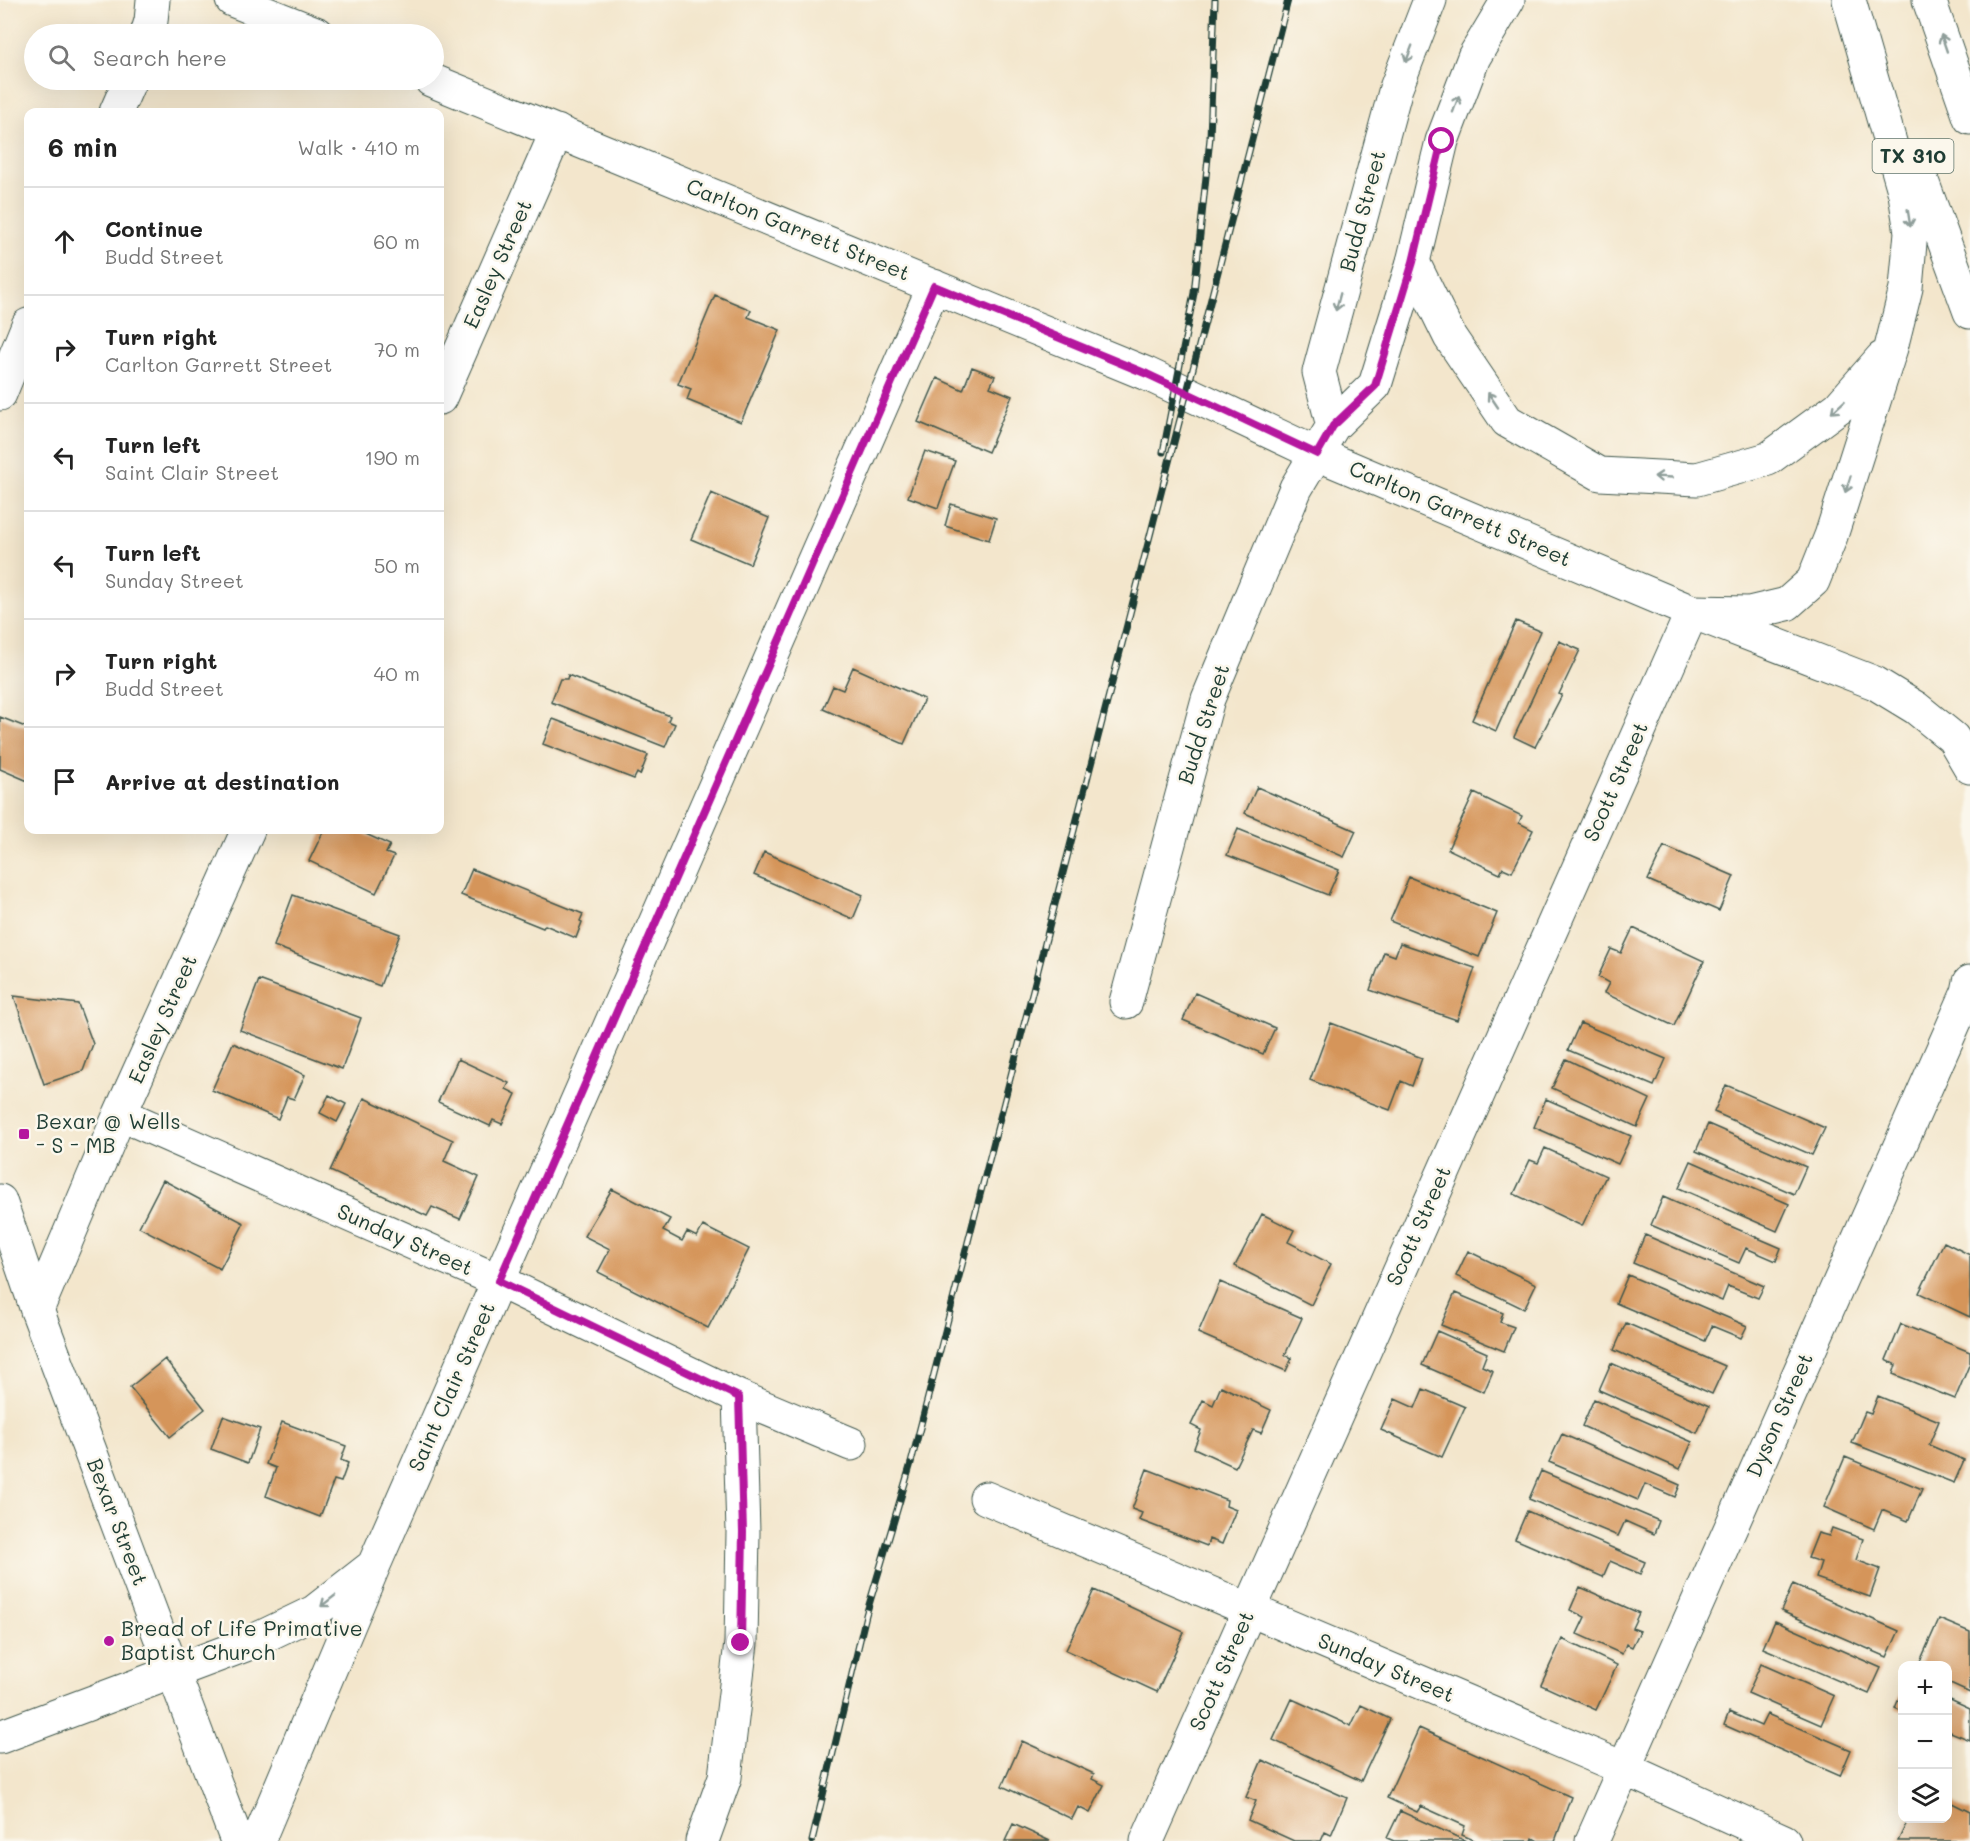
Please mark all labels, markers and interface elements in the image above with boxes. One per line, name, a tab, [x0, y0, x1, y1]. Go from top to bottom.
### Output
search box	[24, 24, 444, 90]
one-way arrow	[1937, 34, 1948, 53]
icon: search	[45, 41, 78, 74]
text: Search here	[93, 43, 227, 72]
one-way arrow	[1403, 44, 1414, 63]
one-way arrow	[1451, 95, 1462, 114]
route start	[1428, 127, 1454, 153]
text: 6 min	[48, 130, 117, 164]
text: Walk · 410 m	[297, 134, 420, 160]
road number: TX 310	[1872, 139, 1954, 173]
street label: Budd Street	[1332, 147, 1391, 274]
street label: Carlton Garrett Street	[683, 171, 914, 286]
street label: Easley Street	[456, 195, 537, 332]
one-way arrow	[1904, 208, 1915, 228]
text: Continue	[105, 214, 203, 243]
icon: ahead	[48, 225, 81, 258]
text: 60 m	[373, 228, 420, 254]
text: Budd Street	[105, 243, 224, 269]
one-way arrow	[1332, 292, 1343, 311]
text: Turn right	[105, 322, 217, 351]
icon: right	[48, 333, 81, 366]
text: 70 m	[374, 336, 420, 362]
text: Carlton Garrett Street	[105, 351, 332, 377]
one-way arrow	[1487, 392, 1499, 408]
one-way arrow	[1830, 400, 1845, 414]
text: Turn left	[105, 430, 201, 459]
icon: left	[48, 441, 81, 474]
text: 190 m	[365, 444, 420, 470]
street label: Carlton Garrett Street	[1345, 454, 1576, 572]
text: Saint Clair Street	[105, 459, 279, 485]
one-way arrow	[1653, 472, 1673, 483]
one-way arrow	[1842, 474, 1853, 493]
text: Turn left	[105, 538, 201, 567]
icon: left	[48, 549, 81, 582]
text: 50 m	[374, 552, 420, 578]
text: Sunday Street	[105, 567, 244, 593]
text: Turn right	[105, 646, 217, 675]
icon: right	[48, 657, 81, 690]
text: 40 m	[374, 660, 420, 686]
street label: Budd Street	[1170, 660, 1235, 787]
text: Budd Street	[105, 675, 224, 701]
street label: Scott Street	[1576, 717, 1653, 846]
icon: arrive	[48, 765, 81, 798]
text: Arrive at destination	[105, 767, 340, 796]
street label: Easley Street	[121, 950, 202, 1087]
place label: Bexar @ Wells - S - MB	[36, 1107, 181, 1158]
marker: Bexar @ Wells - S - MB	[17, 1127, 31, 1141]
street label: Scott Street	[1379, 1161, 1456, 1290]
street label: Sunday Street	[333, 1197, 478, 1281]
street label: Saint Clair Street	[401, 1297, 500, 1475]
street label: Dyson Street	[1739, 1348, 1818, 1481]
street label: Bexar Street	[82, 1454, 155, 1589]
one-way arrow	[321, 1594, 337, 1607]
street label: Scott Street	[1182, 1606, 1259, 1735]
place label: Bread of Life Primative Baptist Church	[121, 1614, 363, 1665]
street label: Sunday Street	[1314, 1626, 1459, 1708]
route end	[727, 1629, 753, 1655]
marker: Bread of Life Primative Baptist Church	[102, 1634, 116, 1648]
map controls	[1898, 1661, 1952, 1823]
button: +	[1898, 1661, 1952, 1715]
button: −	[1898, 1715, 1952, 1769]
button: layers	[1898, 1769, 1952, 1823]

